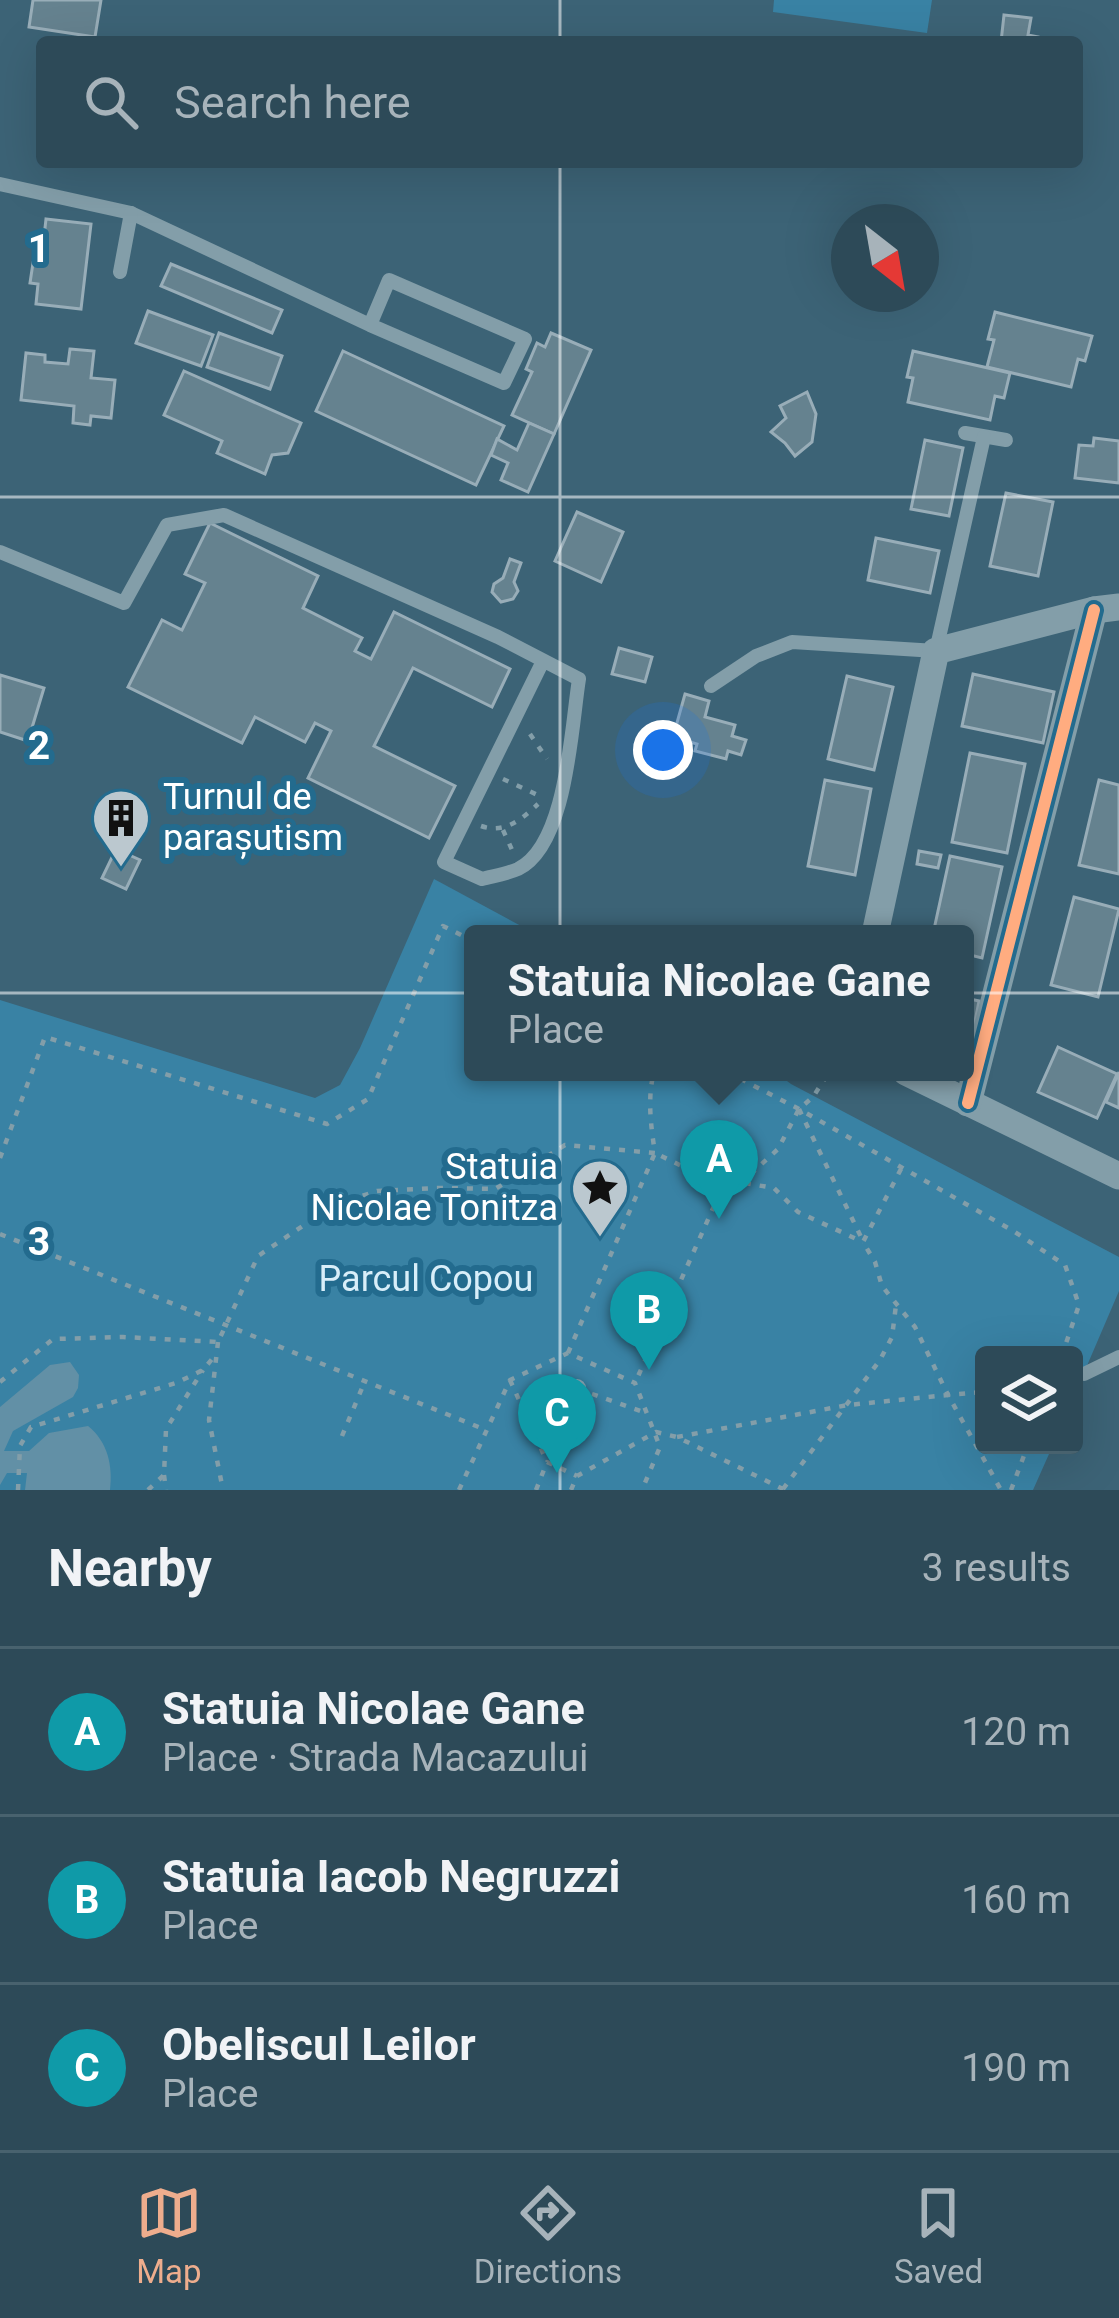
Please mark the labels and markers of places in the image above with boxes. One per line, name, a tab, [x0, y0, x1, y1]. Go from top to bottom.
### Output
place label: Turnul de parașutism	[163, 776, 343, 860]
building icon: Turnul de parașutism	[90, 787, 152, 869]
pin: A	[680, 1120, 758, 1219]
place label: Statuia Nicolae Tonitza	[310, 1146, 558, 1229]
place icon: Statuia Nicolae Tonitza	[569, 1157, 631, 1239]
pin: B	[610, 1271, 688, 1370]
pin: C	[518, 1374, 596, 1473]

